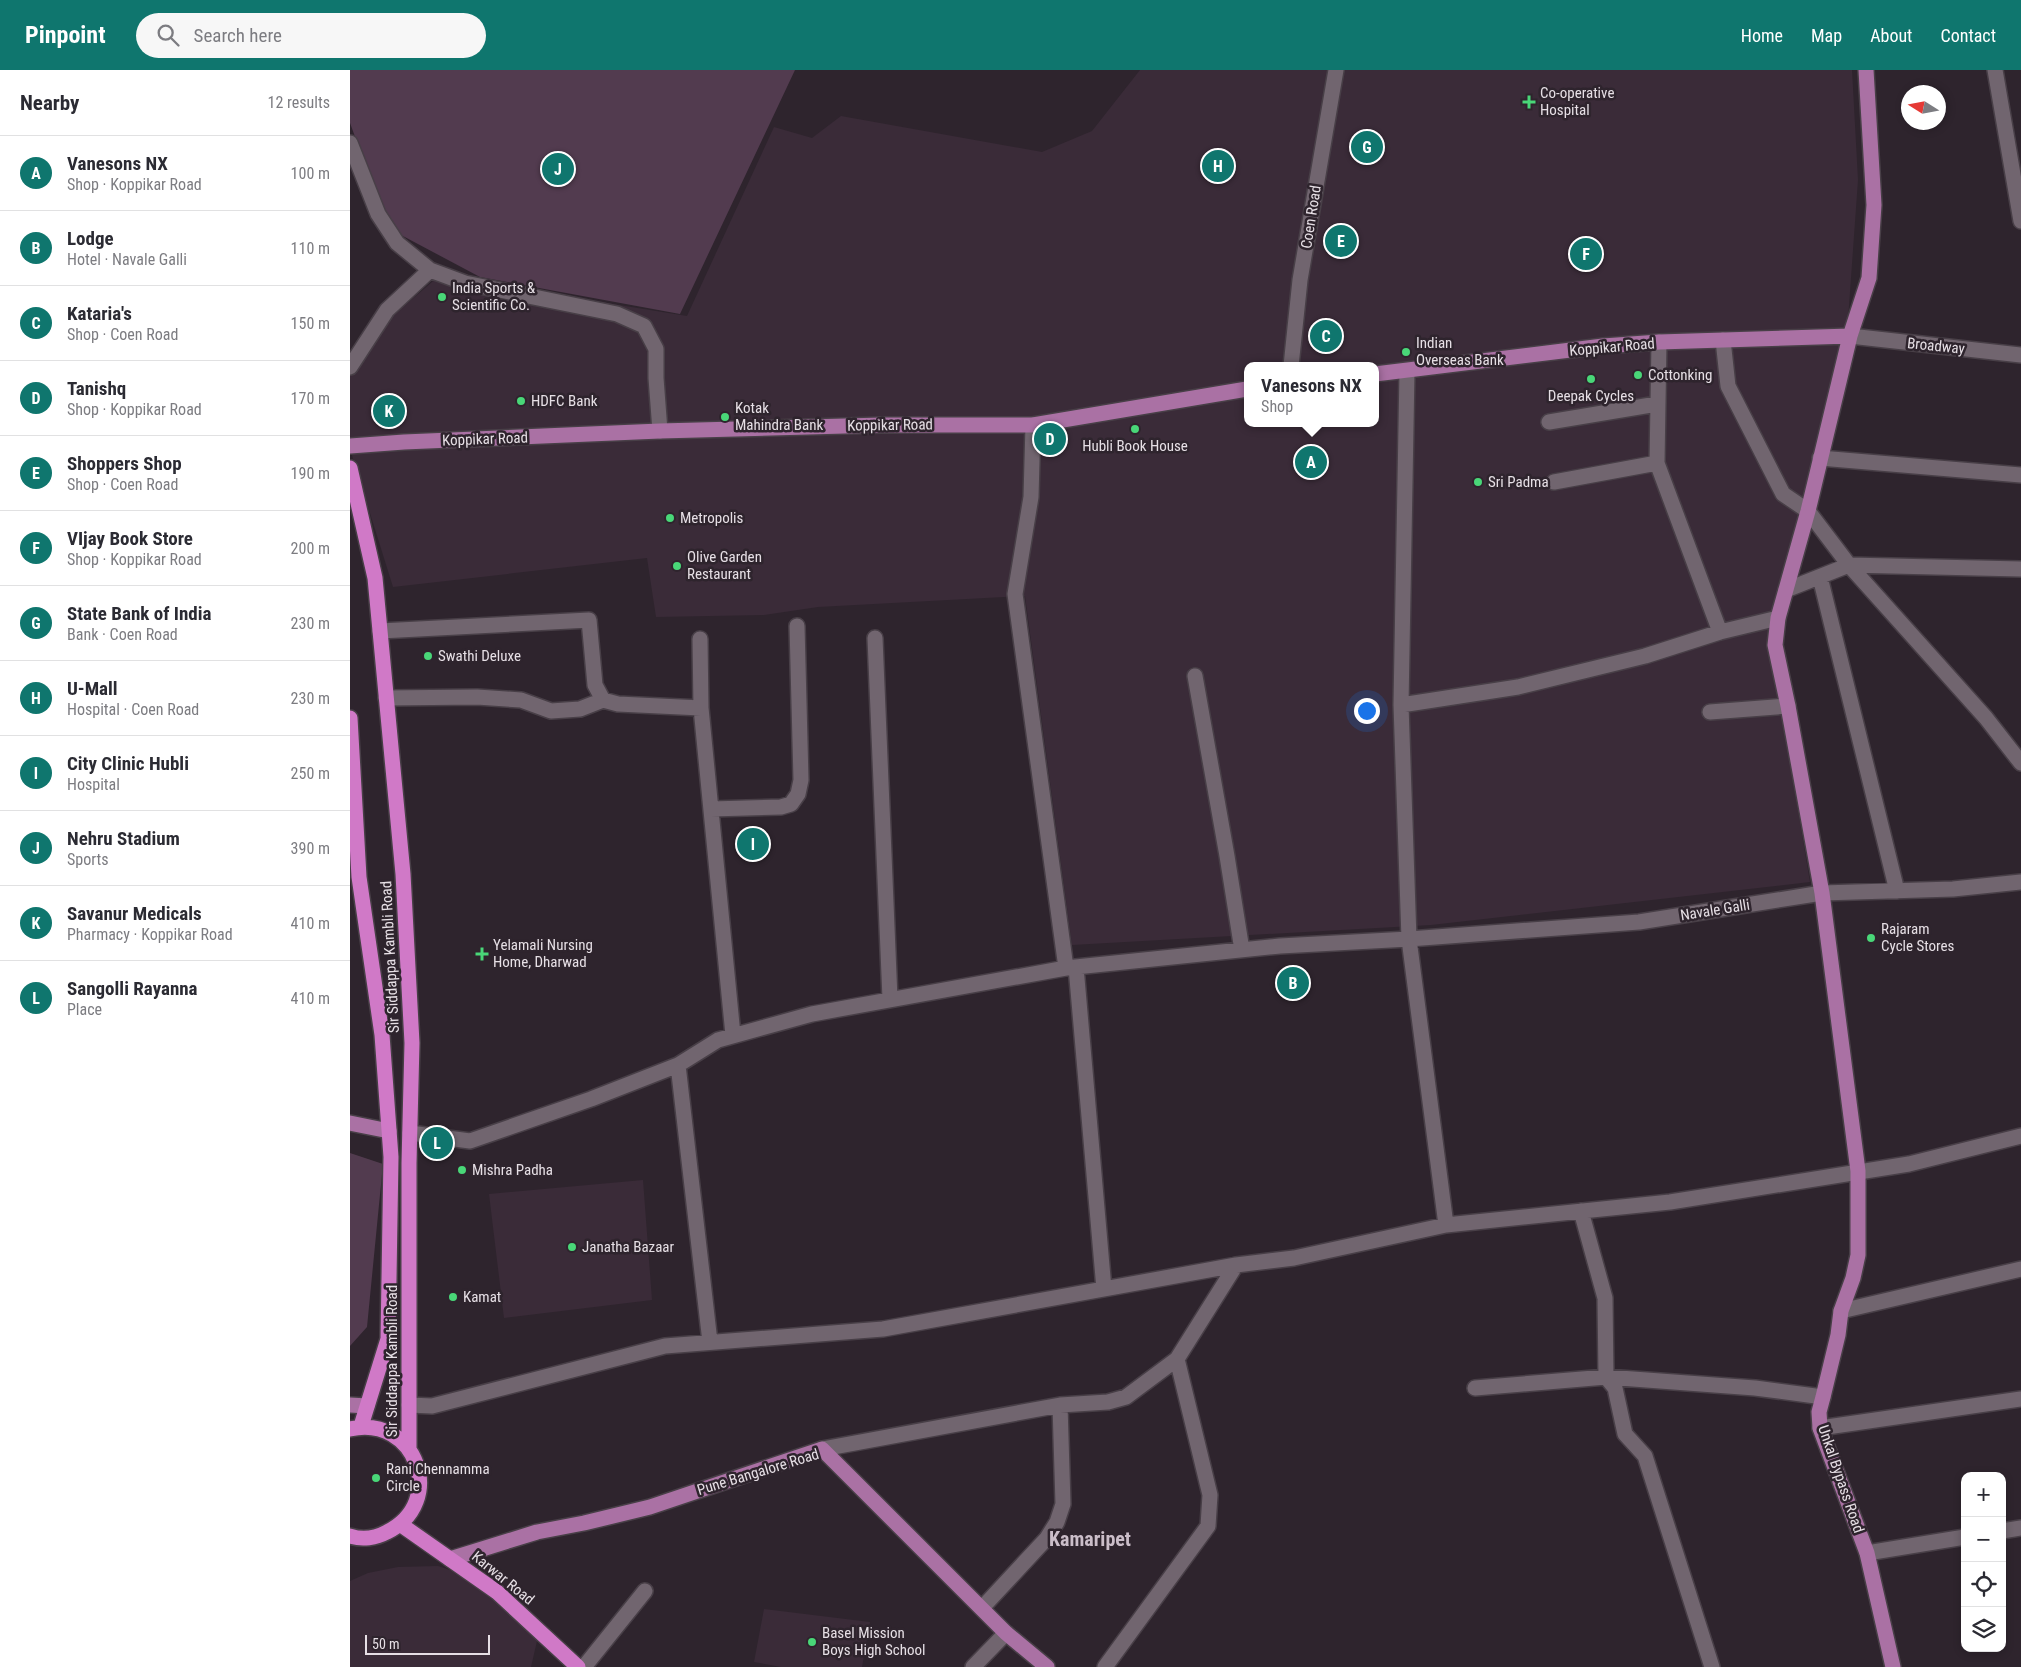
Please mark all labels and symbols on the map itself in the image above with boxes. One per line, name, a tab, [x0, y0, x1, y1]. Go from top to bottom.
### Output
place label: Co-operative Hospital	[1540, 84, 1614, 119]
north arrow	[1901, 85, 1946, 130]
marker: Co-operative Hospital	[1522, 95, 1536, 109]
pin: G	[1351, 128, 1383, 166]
pin: H	[1202, 147, 1234, 185]
pin: J	[542, 150, 574, 188]
street label: Coen Road	[1297, 184, 1325, 250]
pin: E	[1325, 222, 1357, 260]
pin: F	[1570, 235, 1602, 273]
place label: India Sports & Scientific Co.	[452, 279, 536, 314]
marker: India Sports & Scientific Co.	[436, 291, 448, 303]
pin: C	[1310, 317, 1342, 355]
place label: Indian Overseas Bank	[1416, 334, 1504, 369]
street label: Koppikar Road	[1568, 334, 1656, 360]
street label: Broadway	[1906, 334, 1966, 358]
marker: Indian Overseas Bank	[1400, 346, 1412, 358]
place label: Cottonking	[1648, 366, 1712, 384]
marker: Cottonking	[1632, 369, 1644, 381]
marker: Deepak Cycles	[1585, 373, 1597, 385]
place label: Deepak Cycles	[1548, 387, 1634, 405]
pin: K	[373, 392, 405, 430]
place label: HDFC Bank	[531, 392, 598, 410]
marker: HDFC Bank	[515, 395, 527, 407]
place label: Kotak Mahindra Bank	[735, 399, 823, 434]
marker: Kotak Mahindra Bank	[719, 411, 731, 423]
street label: Koppikar Road	[847, 415, 933, 435]
pin: D	[1034, 420, 1066, 458]
marker: Hubli Book House	[1129, 423, 1141, 435]
street label: Koppikar Road	[442, 429, 528, 449]
place label: Hubli Book House	[1082, 437, 1188, 455]
pin: A	[1295, 443, 1327, 481]
place label: Sri Padma	[1488, 473, 1549, 491]
marker: Sri Padma	[1472, 476, 1484, 488]
place label: Metropolis	[680, 509, 744, 527]
marker: Metropolis	[664, 512, 676, 524]
place label: Olive Garden Restaurant	[687, 548, 762, 583]
marker: Olive Garden Restaurant	[671, 560, 683, 572]
place label: Swathi Deluxe	[438, 647, 521, 665]
marker: Swathi Deluxe	[422, 650, 434, 662]
your location	[1354, 698, 1380, 724]
pin: I	[737, 825, 769, 863]
street label: Sir Siddappa Kambli Road	[377, 880, 403, 1034]
street label: Navale Galli	[1679, 896, 1751, 924]
place label: Rajaram Cycle Stores	[1881, 920, 1955, 955]
marker: Rajaram Cycle Stores	[1865, 932, 1877, 944]
place label: Yelamali Nursing Home, Dharwad	[493, 936, 593, 971]
marker: Yelamali Nursing Home, Dharwad	[475, 947, 489, 961]
pin: B	[1277, 964, 1309, 1002]
pin: L	[421, 1124, 453, 1162]
place label: Mishra Padha	[472, 1161, 553, 1179]
marker: Mishra Padha	[456, 1164, 468, 1176]
place label: Janatha Bazaar	[582, 1238, 675, 1256]
marker: Janatha Bazaar	[566, 1241, 578, 1253]
street label: Sir Siddappa Kambli Road	[383, 1285, 401, 1437]
place label: Kamat	[463, 1288, 501, 1306]
marker: Kamat	[447, 1291, 459, 1303]
street label: Unkal Bypass Road	[1814, 1423, 1868, 1535]
street label: Pune Bangalore Road	[695, 1445, 821, 1499]
place label: Rani Chennamma Circle	[386, 1460, 490, 1495]
marker: Rani Chennamma Circle	[370, 1472, 382, 1484]
district label: Kamaripet	[1049, 1527, 1131, 1551]
street label: Karwar Road	[468, 1547, 538, 1609]
place label: Basel Mission Boys High School	[822, 1624, 925, 1659]
scale bar	[365, 1632, 490, 1655]
marker: Basel Mission Boys High School	[806, 1636, 818, 1648]

